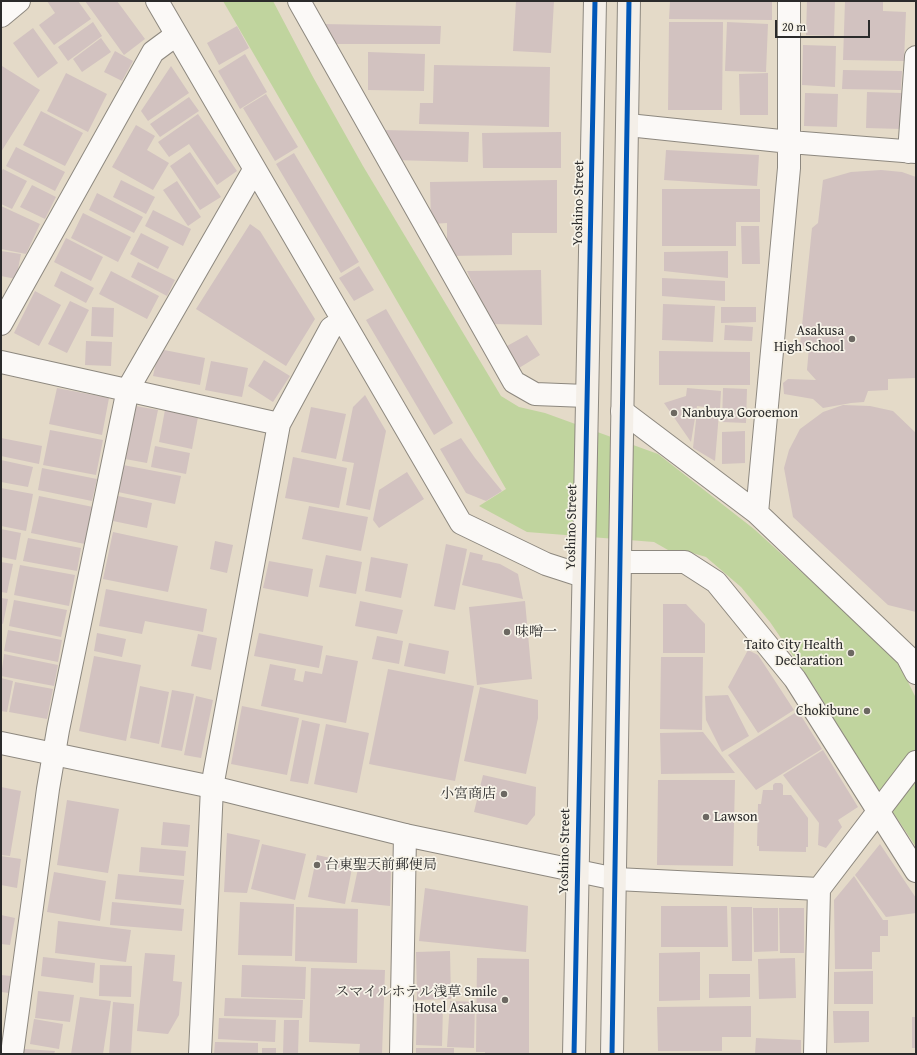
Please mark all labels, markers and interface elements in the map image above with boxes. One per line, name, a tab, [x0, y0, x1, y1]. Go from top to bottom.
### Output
scale bar	[777, 12, 872, 38]
text: 20 m	[782, 18, 806, 35]
street label: Yoshino Street	[570, 160, 588, 246]
place label: Asakusa High School	[774, 323, 844, 356]
marker: Asakusa High School	[847, 334, 857, 344]
place label: Nanbuya Goroemon	[682, 405, 798, 421]
marker: Nanbuya Goroemon	[669, 408, 679, 418]
street label: Yoshino Street	[563, 484, 581, 570]
place label: 味噌一	[515, 624, 557, 640]
marker: 味噌一	[502, 627, 512, 637]
place label: Taito City Health Declaration	[744, 637, 843, 670]
marker: Taito City Health Declaration	[846, 648, 856, 658]
place label: Chokibune	[796, 703, 859, 719]
marker: Chokibune	[862, 706, 872, 716]
place label: 小宮商店	[440, 786, 496, 802]
marker: 小宮商店	[499, 789, 509, 799]
street label: Yoshino Street	[556, 808, 574, 894]
place label: Lawson	[714, 809, 758, 825]
marker: Lawson	[701, 812, 711, 822]
place label: 台東聖天前郵便局	[325, 857, 437, 873]
marker: 台東聖天前郵便局	[312, 860, 322, 870]
place label: スマイルホテル浅草 Smile Hotel Asakusa	[335, 984, 497, 1016]
marker: スマイルホテル浅草 Smile Hotel Asakusa	[500, 995, 510, 1005]

